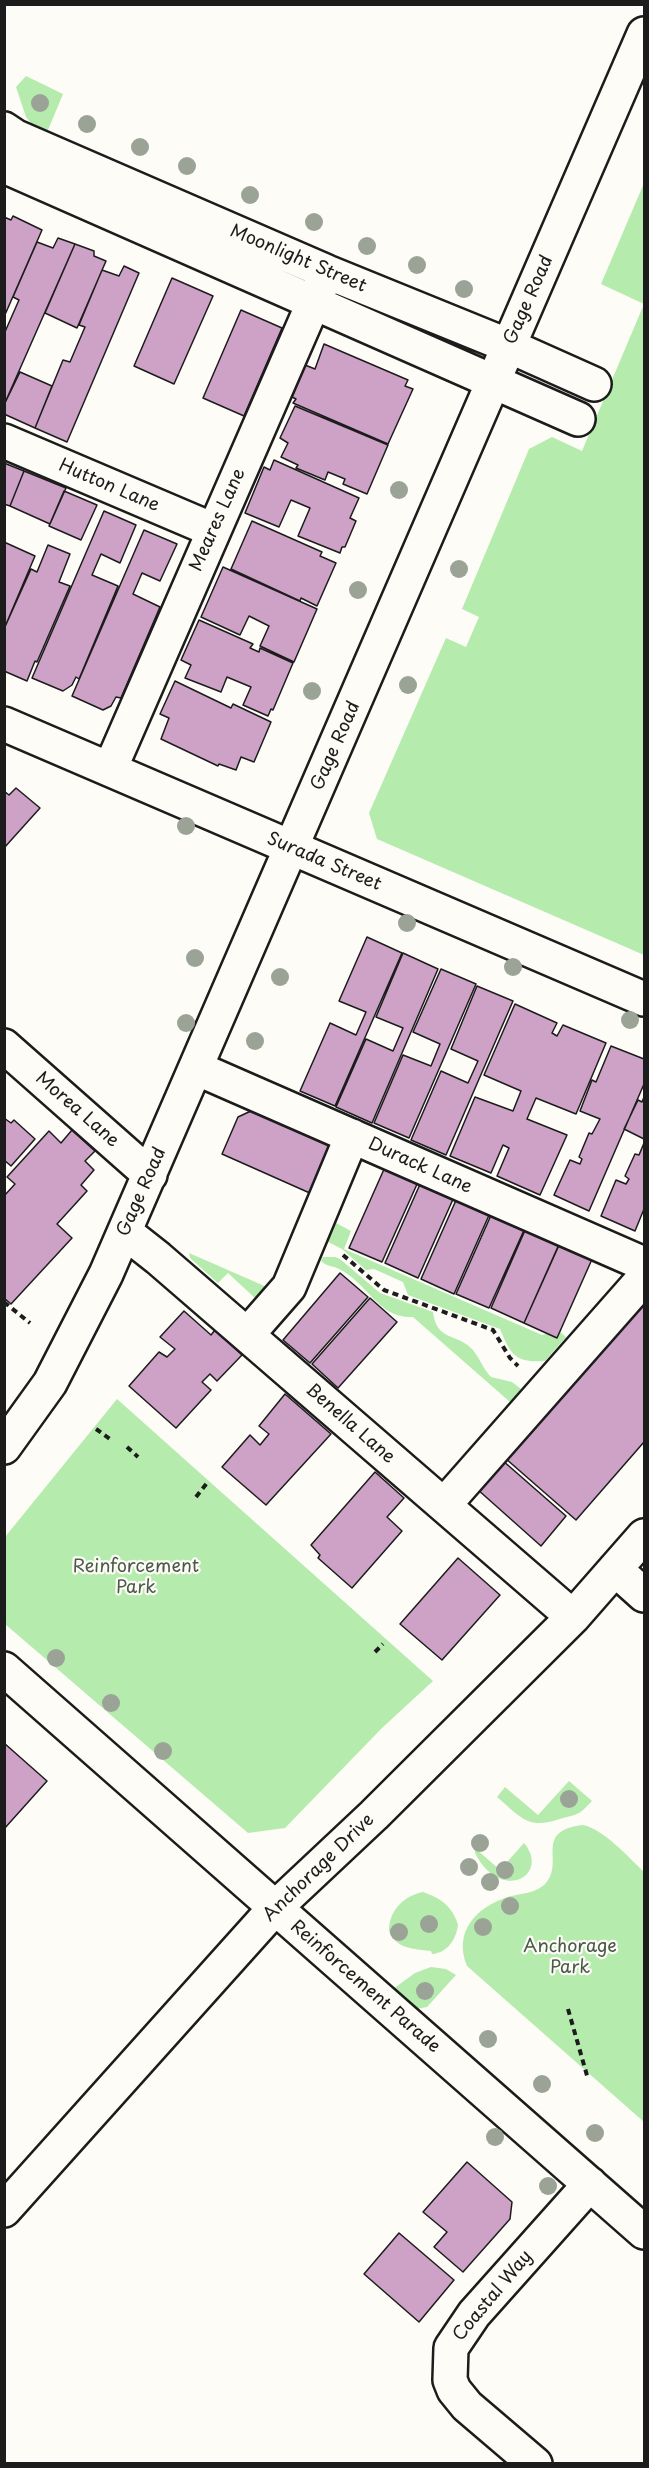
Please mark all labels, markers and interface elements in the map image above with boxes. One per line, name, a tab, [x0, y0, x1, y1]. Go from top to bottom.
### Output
street label: Moonlight Street	[227, 221, 369, 297]
street label: Gage Road	[500, 252, 558, 348]
street label: Hutton Lane	[55, 455, 163, 517]
street label: Meares Lane	[186, 465, 250, 575]
street label: Gage Road	[307, 698, 365, 794]
street label: Surada Street	[263, 828, 385, 896]
street label: Morea Lane	[31, 1068, 123, 1152]
street label: Durack Lane	[365, 1133, 475, 1199]
street label: Gage Road	[113, 1144, 171, 1240]
street label: Benella Lane	[301, 1379, 399, 1469]
park label: Reinforcement Park	[73, 1556, 199, 1598]
street label: Anchorage Drive	[259, 1810, 379, 1926]
street label: Reinforcement Parade	[286, 1916, 444, 2058]
park label: Anchorage Park	[523, 1936, 617, 1978]
street label: Coastal Way	[449, 2246, 537, 2346]

